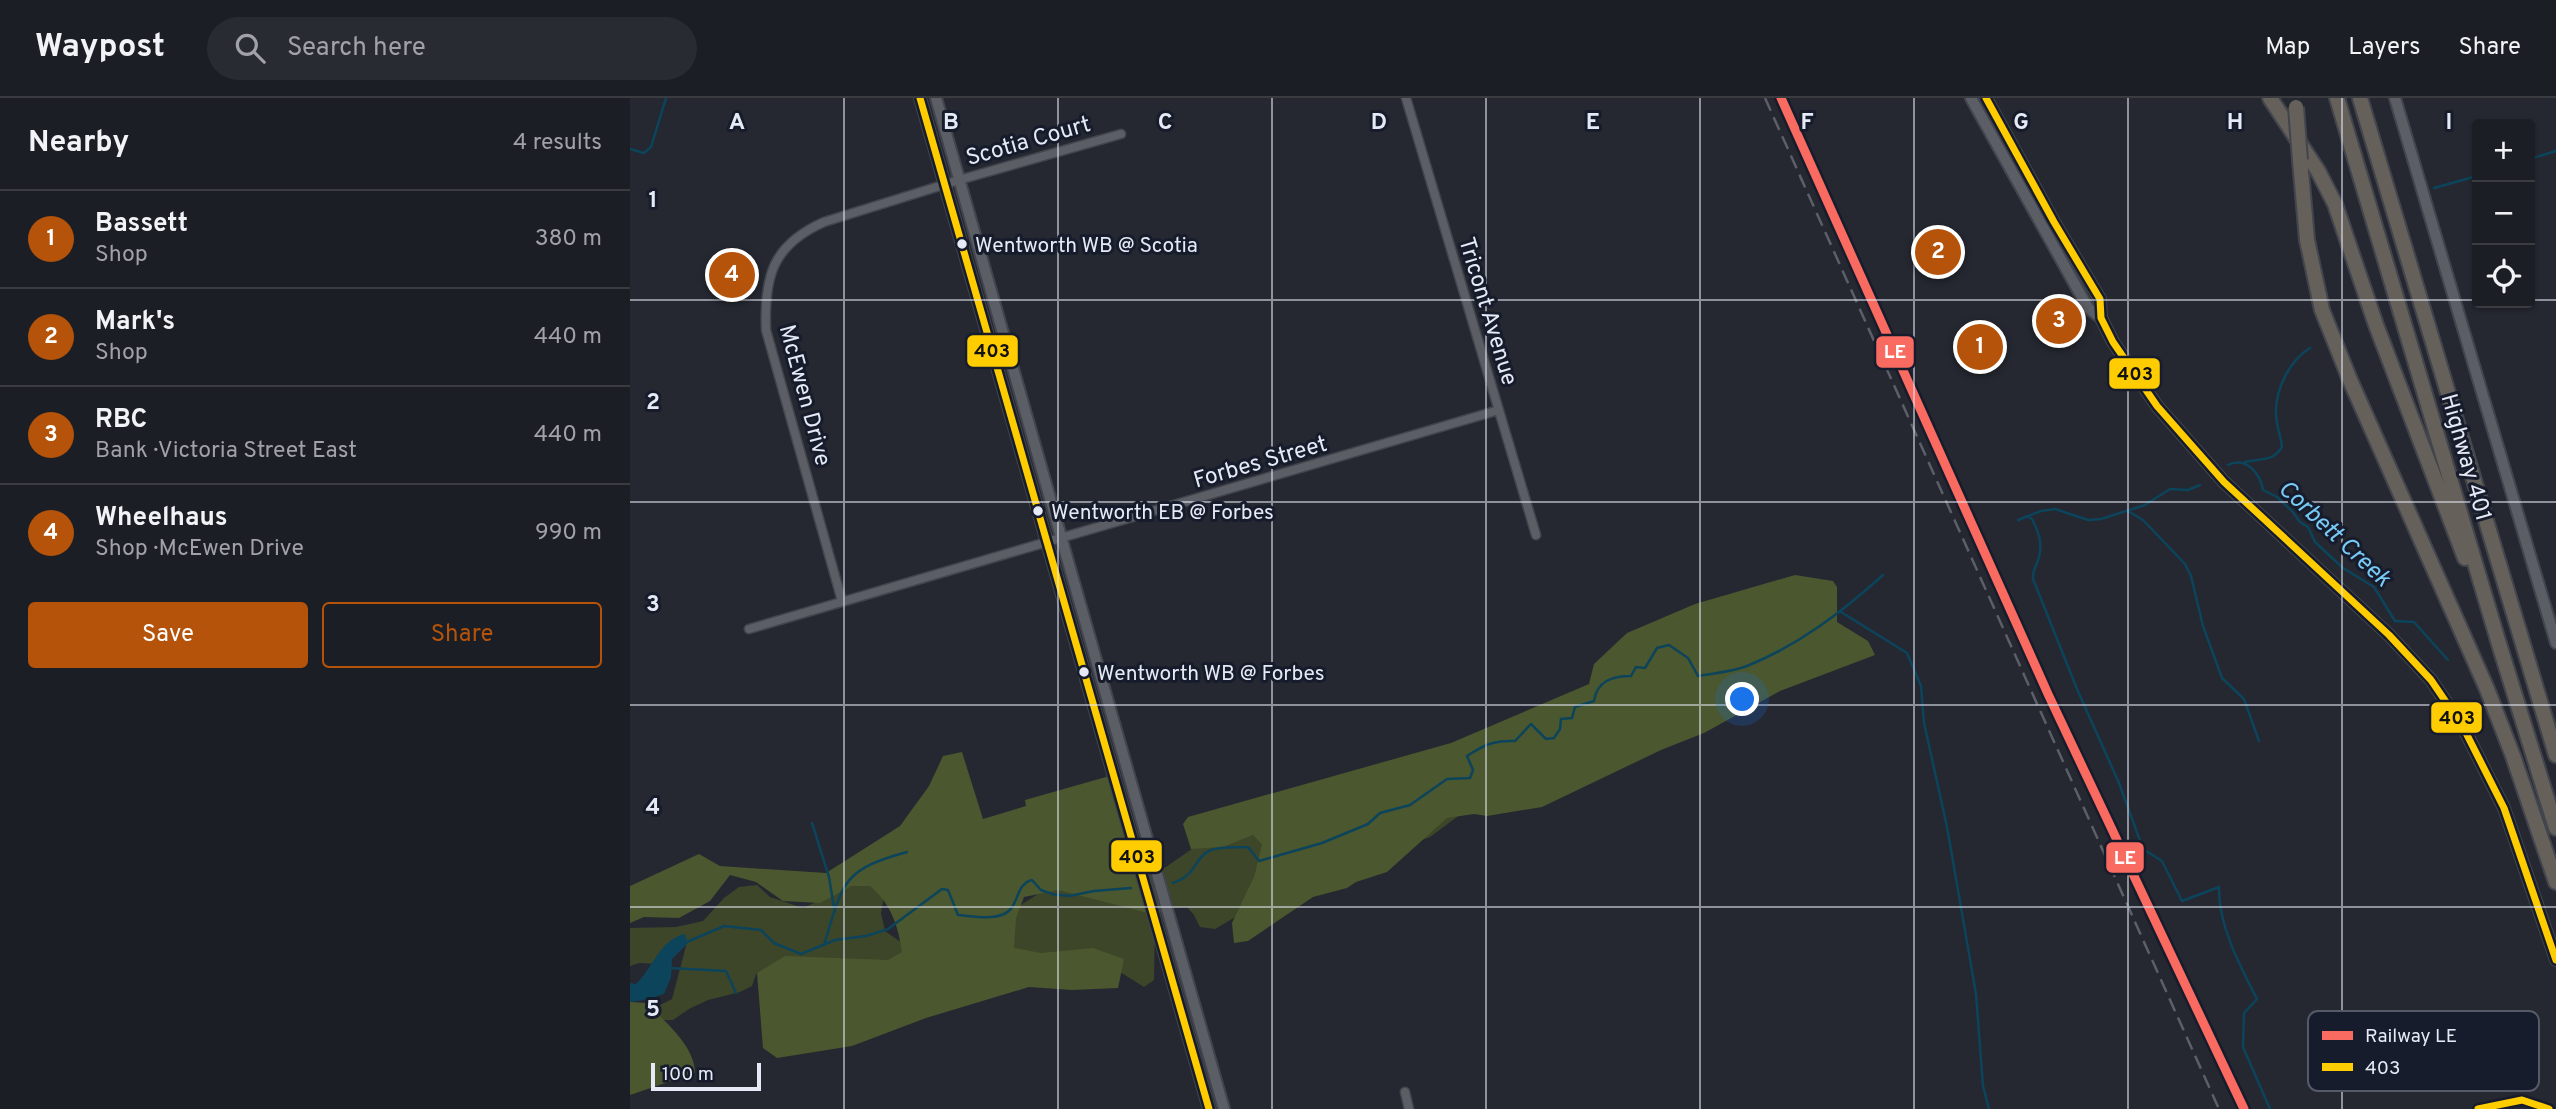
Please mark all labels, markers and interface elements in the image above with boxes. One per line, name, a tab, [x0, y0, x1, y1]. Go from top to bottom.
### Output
search box	[207, 17, 697, 80]
text: Waypost	[35, 27, 165, 69]
icon: search	[231, 29, 269, 67]
text: Search here	[287, 32, 426, 65]
text: Map	[2265, 33, 2310, 63]
text: Layers	[2348, 33, 2420, 63]
text: Share	[2458, 33, 2521, 63]
text: A	[729, 109, 745, 138]
text: B	[943, 109, 959, 138]
text: C	[1158, 109, 1172, 138]
text: D	[1371, 109, 1387, 138]
text: E	[1586, 109, 1600, 138]
text: F	[1800, 109, 1814, 138]
text: G	[2013, 109, 2029, 138]
text: H	[2227, 109, 2243, 138]
text: I	[2446, 109, 2452, 138]
street label: Scotia Court	[963, 111, 1094, 174]
map controls	[2472, 119, 2535, 308]
button: +	[2472, 119, 2535, 182]
text: Nearby	[28, 125, 129, 162]
text: 4 results	[513, 129, 602, 158]
button: −	[2472, 182, 2535, 245]
text: 1	[648, 187, 658, 216]
text: Bassett	[95, 208, 188, 241]
text: 1	[46, 225, 56, 254]
text: 380 m	[535, 225, 602, 254]
pin: 2	[1915, 226, 1961, 278]
place label: Wentworth WB @ Scotia	[975, 233, 1198, 260]
street label: Tricont Avenue	[1450, 234, 1523, 389]
marker: Wentworth WB @ Scotia	[955, 237, 969, 251]
text: Shop	[95, 241, 148, 270]
button: locate	[2472, 245, 2535, 308]
pin: 4	[709, 249, 755, 301]
pin: 3	[2036, 295, 2082, 347]
text: Mark's	[95, 306, 175, 339]
pin: 1	[1957, 321, 2003, 373]
street label: McEwen Drive	[771, 322, 836, 470]
text: 2	[44, 323, 58, 352]
text: 440 m	[534, 323, 602, 352]
line badge: 403	[966, 334, 1019, 368]
line badge: LE	[1875, 335, 1915, 369]
text: Shop	[95, 339, 148, 368]
text: 403	[974, 340, 1010, 364]
text: LE	[1884, 341, 1906, 365]
line badge: 403	[2108, 357, 2161, 390]
text: 403	[2117, 363, 2153, 387]
text: 2	[646, 389, 660, 418]
street label: Highway 401	[2433, 391, 2497, 525]
text: RBC	[95, 404, 147, 437]
text: 3	[44, 421, 58, 450]
text: 440 m	[534, 421, 602, 450]
street label: Forbes Street	[1191, 431, 1331, 496]
text: Bank · Victoria Street East	[95, 437, 357, 466]
water label: Corbett Creek	[2271, 475, 2397, 595]
place label: Wentworth EB @ Forbes	[1051, 500, 1274, 527]
text: Wheelhaus	[95, 502, 228, 535]
marker: Wentworth EB @ Forbes	[1031, 504, 1045, 518]
text: 4	[44, 519, 58, 548]
text: 990 m	[535, 519, 602, 548]
text: Shop · McEwen Drive	[95, 535, 304, 564]
text: 3	[646, 591, 660, 620]
button: Save	[28, 602, 308, 668]
button: Share	[322, 602, 602, 668]
place label: Wentworth WB @ Forbes	[1097, 661, 1325, 688]
marker: Wentworth WB @ Forbes	[1077, 665, 1091, 679]
your location	[1725, 682, 1759, 716]
line badge: 403	[2430, 701, 2483, 734]
text: 403	[2439, 707, 2475, 731]
text: 4	[646, 794, 660, 823]
line badge: 403	[1110, 839, 1163, 873]
line badge: LE	[2105, 841, 2145, 874]
text: 403	[1119, 846, 1155, 870]
text: LE	[2114, 847, 2136, 871]
text: 5	[646, 996, 660, 1025]
legend	[2308, 1011, 2539, 1091]
text: Railway LE	[2365, 1025, 2457, 1049]
text: 403	[2365, 1057, 2400, 1081]
scale bar	[651, 1060, 761, 1092]
text: 100 m	[662, 1063, 714, 1087]

